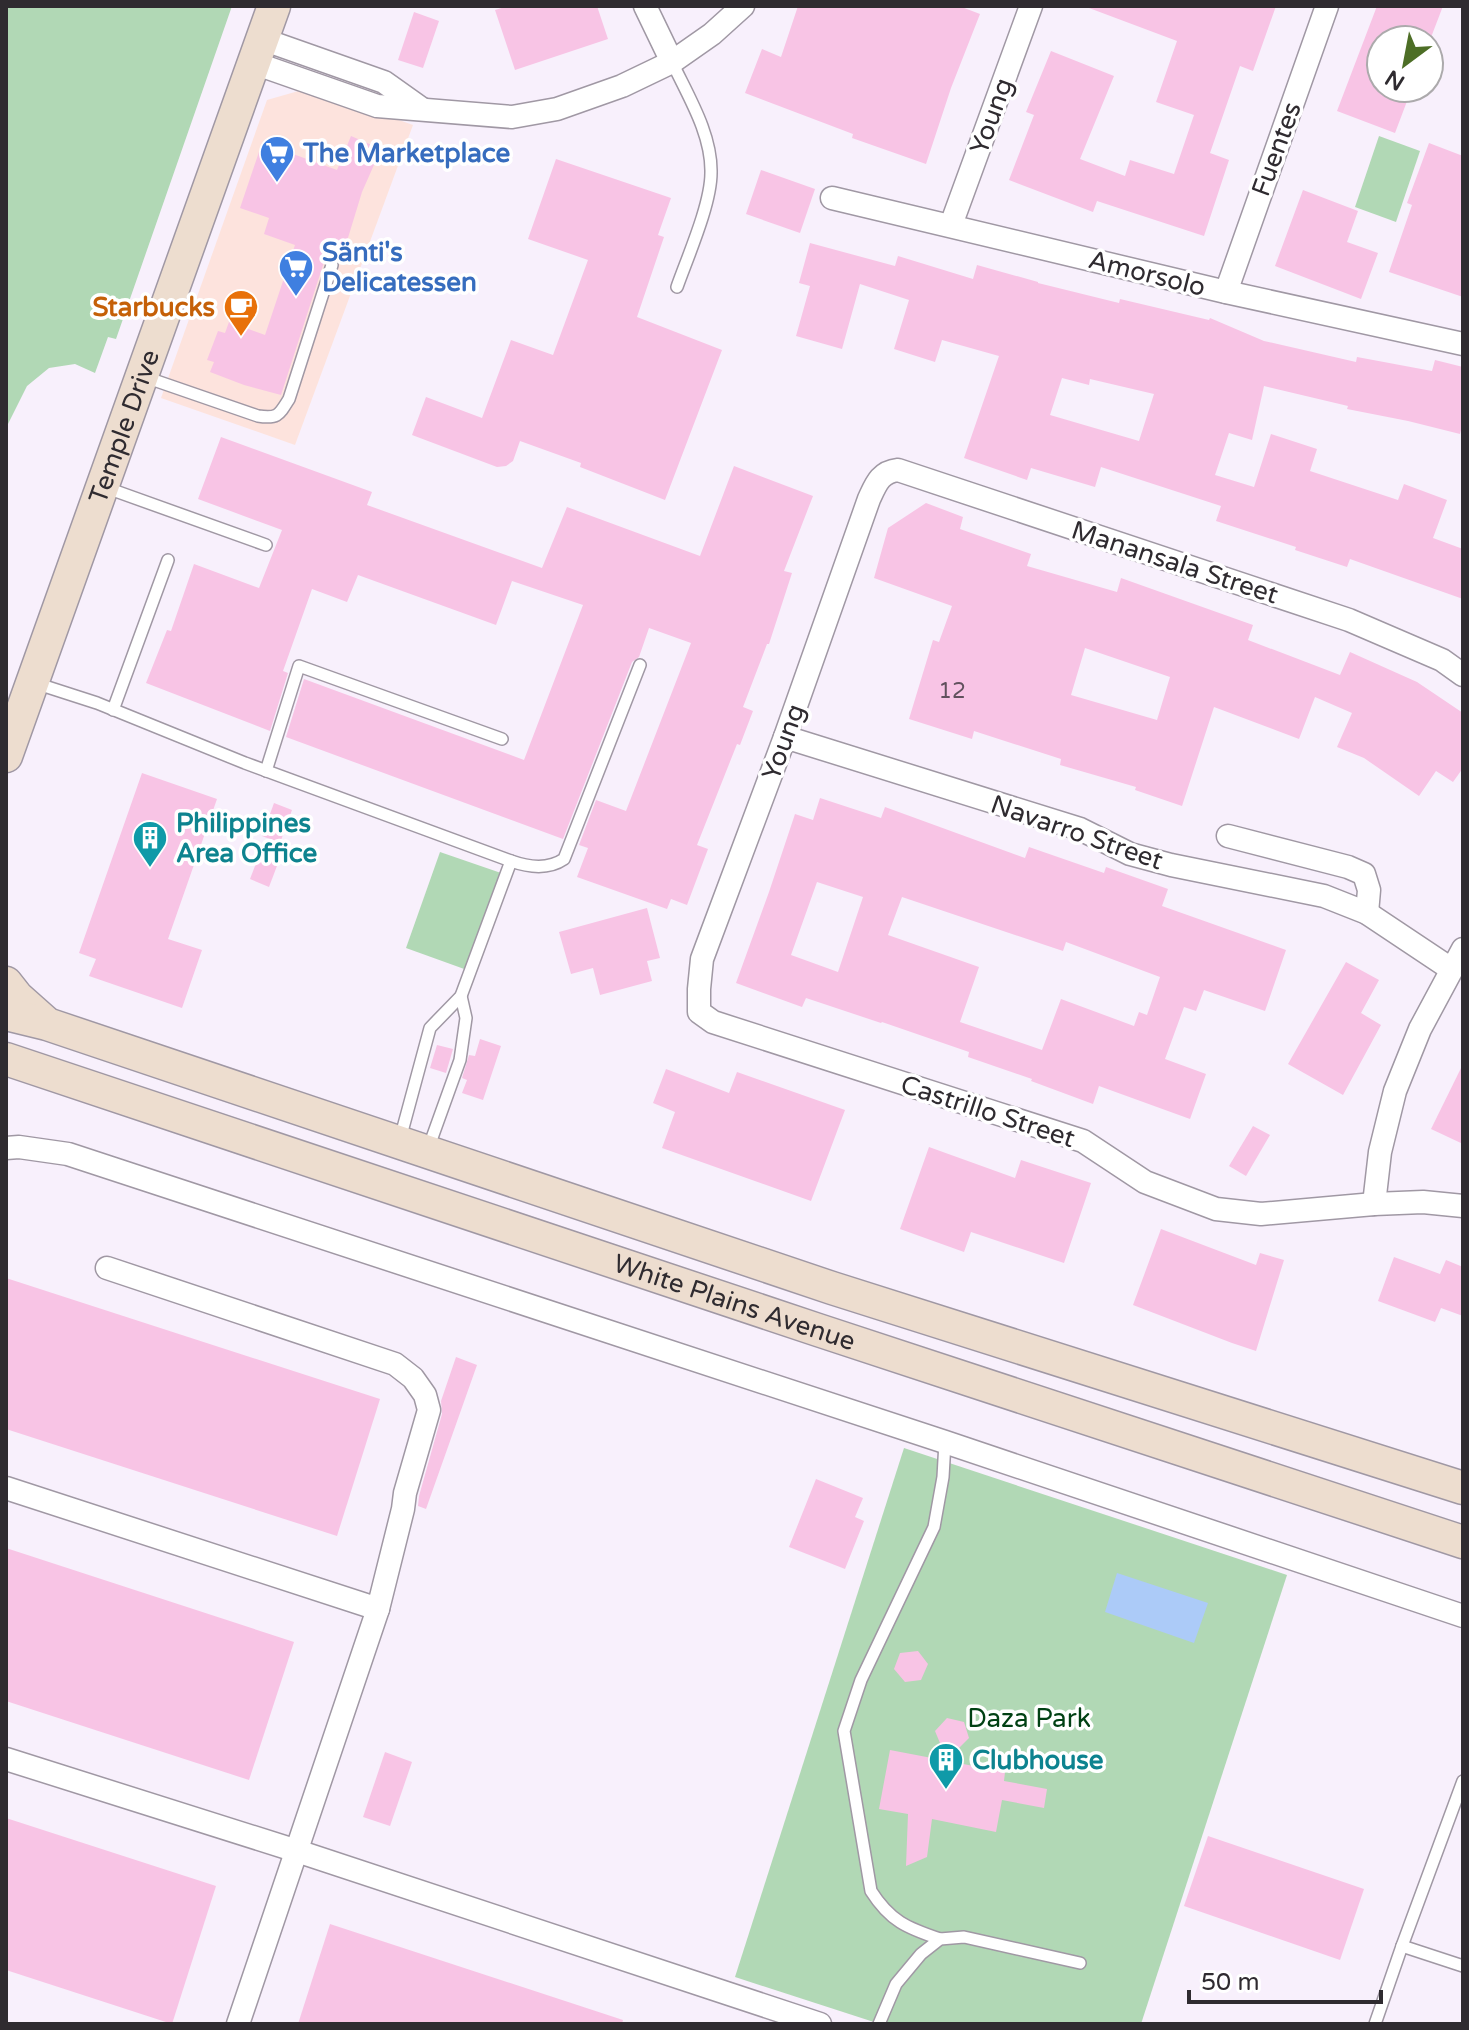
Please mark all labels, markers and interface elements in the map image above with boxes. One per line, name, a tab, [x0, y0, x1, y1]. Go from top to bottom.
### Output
north arrow	[1365, 24, 1445, 104]
text: N	[1381, 64, 1409, 96]
street label: Young	[963, 74, 1019, 158]
street label: Fuentes	[1245, 98, 1308, 200]
supermarket icon: The Marketplace	[258, 134, 296, 184]
place label: The Marketplace	[302, 138, 511, 169]
place label: Sänti's Delicatessen	[322, 237, 477, 298]
street label: Amorsolo	[1085, 244, 1209, 303]
supermarket icon: Sänti's Delicatessen	[277, 248, 315, 298]
cafe icon: Starbucks	[222, 288, 260, 338]
place label: Starbucks	[92, 292, 215, 323]
street label: Temple Drive	[83, 345, 166, 508]
street label: Manansala Street	[1068, 514, 1282, 610]
house number: 12	[938, 678, 966, 704]
street label: Young	[755, 700, 811, 784]
street label: Navarro Street	[987, 789, 1167, 876]
place label: Philippines Area Office	[176, 808, 318, 869]
building icon: Philippines Area Office	[131, 819, 169, 869]
street label: Castrillo Street	[897, 1069, 1079, 1154]
street label: White Plains Avenue	[609, 1248, 859, 1357]
park label: Daza Park	[967, 1703, 1091, 1734]
building icon: Clubhouse	[927, 1741, 965, 1791]
place label: Clubhouse	[972, 1745, 1104, 1776]
scale bar	[1189, 1954, 1381, 2004]
text: 50 m	[1201, 1968, 1259, 1997]

